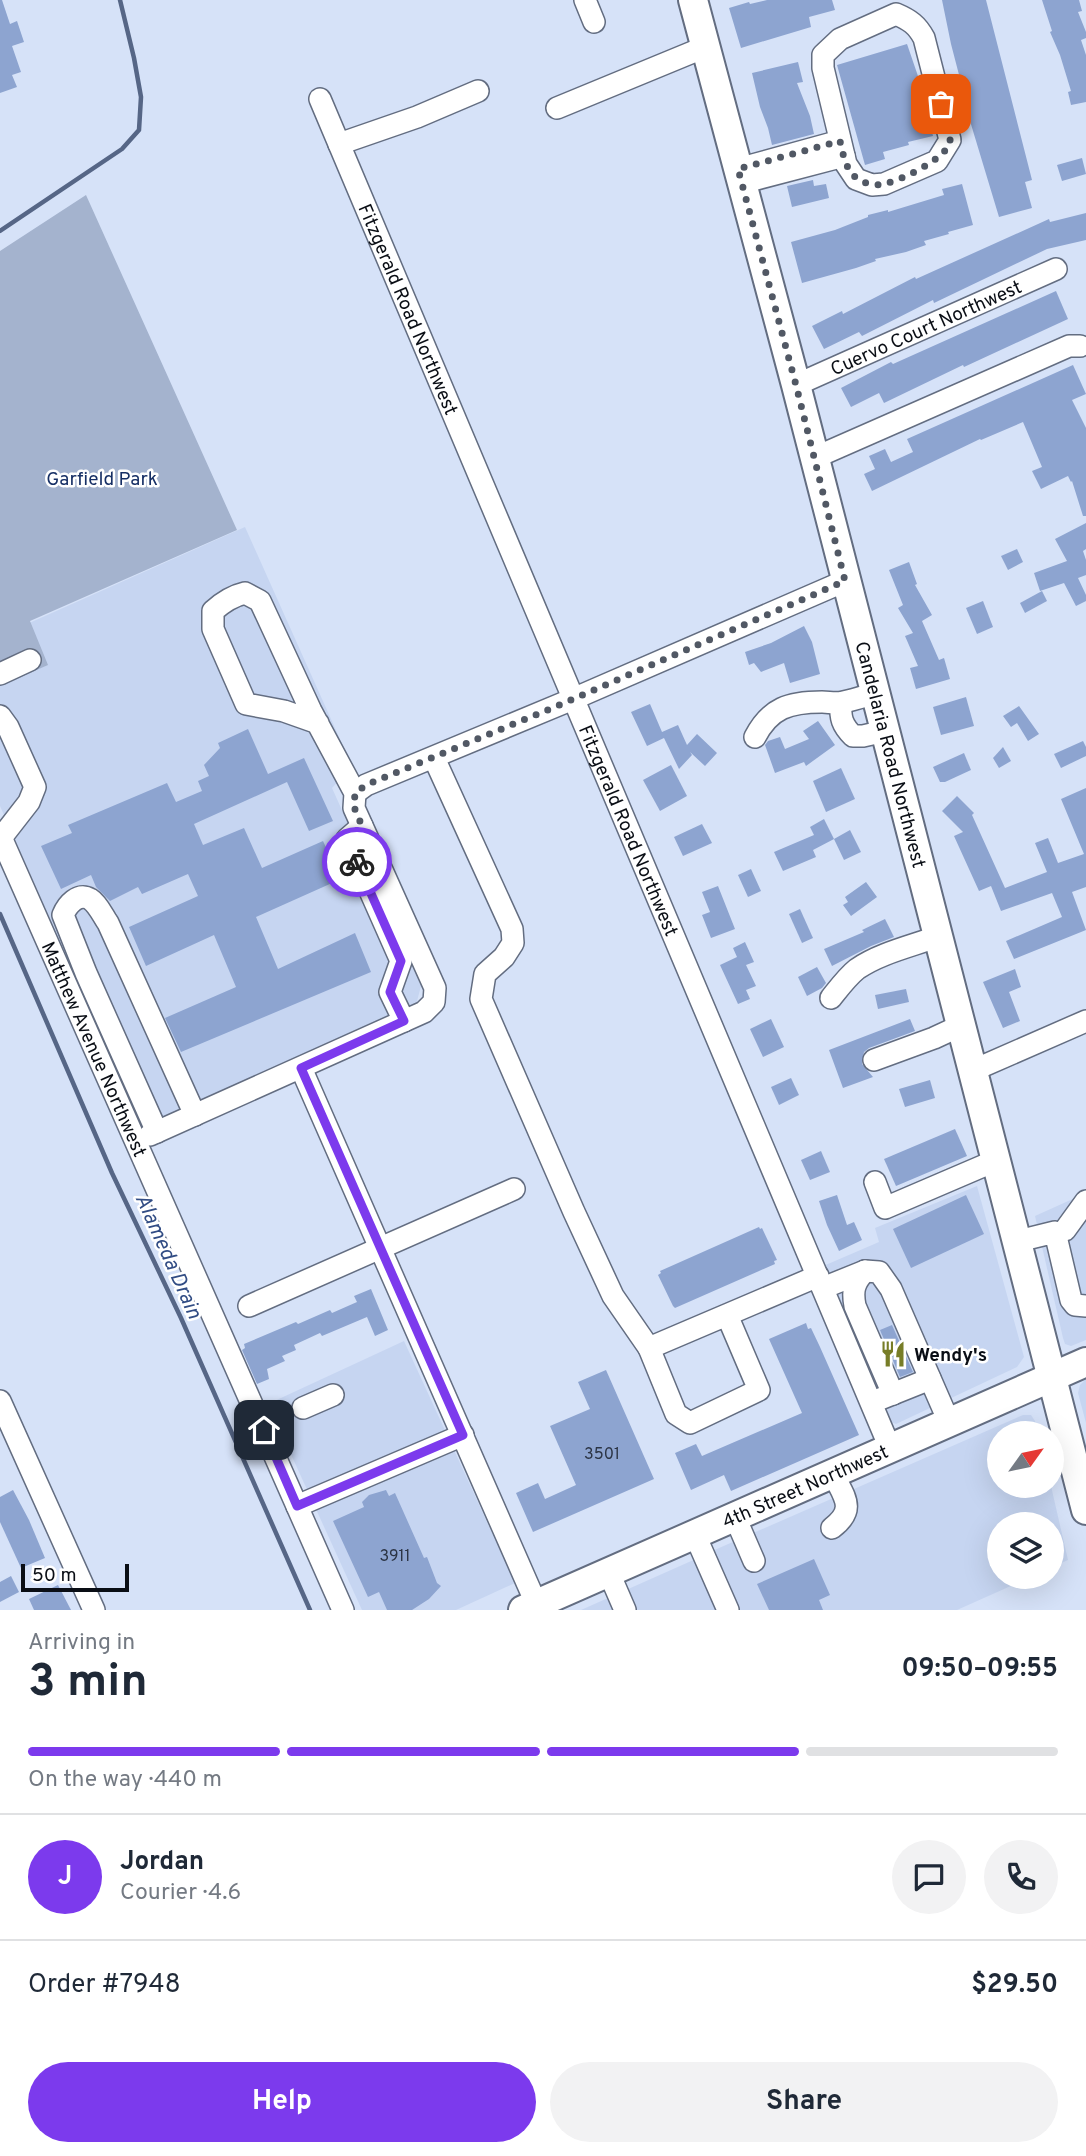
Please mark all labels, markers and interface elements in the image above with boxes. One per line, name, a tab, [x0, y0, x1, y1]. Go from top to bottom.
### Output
pin	[911, 74, 971, 134]
icon: bag	[922, 85, 960, 123]
street label: Fitzgerald Road Northwest	[352, 201, 462, 419]
street label: Cuervo Court Northwest	[827, 276, 1026, 382]
park label: Garfield Park	[46, 468, 158, 492]
street label: Candelaria Road Northwest	[849, 639, 930, 871]
street label: Fitzgerald Road Northwest	[572, 722, 682, 940]
courier	[322, 827, 392, 897]
icon: bike	[338, 843, 376, 881]
street label: Matthew Avenue Northwest	[35, 938, 151, 1161]
water label: Alameda Drain	[128, 1190, 207, 1324]
restaurant icon: Wendy's	[878, 1339, 908, 1369]
place label: Wendy's	[914, 1344, 987, 1368]
pin	[234, 1400, 294, 1460]
icon: home	[245, 1411, 283, 1449]
north arrow	[987, 1421, 1064, 1498]
map controls	[987, 1421, 1064, 1589]
street label: 4th Street Northwest	[719, 1441, 892, 1535]
house number: 3501	[584, 1445, 620, 1465]
button: layers	[987, 1512, 1064, 1589]
house number: 3911	[380, 1547, 410, 1567]
scale bar	[21, 1561, 130, 1593]
text: 50 m	[32, 1564, 77, 1588]
text: Arriving in	[28, 1629, 135, 1658]
text: 09:50–09:55	[901, 1653, 1058, 1686]
text: 3 min	[28, 1654, 148, 1713]
text: On the way · 440 m	[28, 1766, 222, 1795]
button: chat	[892, 1840, 966, 1914]
button: phone	[984, 1840, 1058, 1914]
text: Jordan	[120, 1846, 204, 1879]
text: J	[58, 1861, 72, 1894]
text: Courier · 4.6	[120, 1879, 241, 1908]
text: Order #7948	[28, 1969, 181, 2002]
text: $29.50	[971, 1969, 1058, 2002]
button: Help	[28, 2062, 536, 2142]
button: Share	[550, 2062, 1058, 2142]

